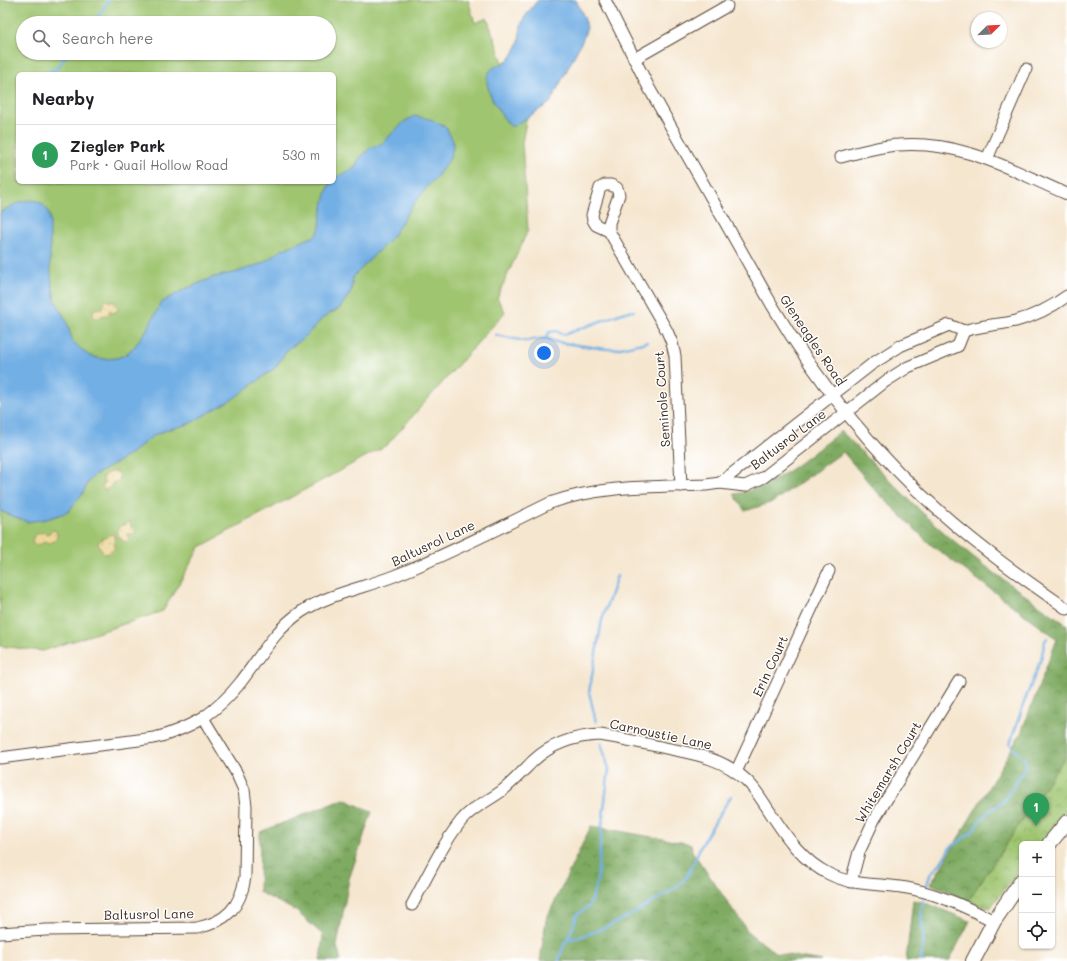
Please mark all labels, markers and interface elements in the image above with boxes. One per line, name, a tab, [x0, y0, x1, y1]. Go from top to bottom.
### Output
north arrow	[971, 12, 1007, 48]
search box	[16, 16, 336, 60]
icon: search	[30, 27, 52, 49]
text: Search here	[62, 28, 153, 48]
text: Nearby	[32, 87, 94, 109]
text: Ziegler Park	[70, 136, 165, 156]
text: 1	[42, 146, 48, 163]
text: 530 m	[282, 146, 320, 163]
text: Park · Quail Hollow Road	[70, 156, 228, 173]
street label: Gleneagles Road	[777, 291, 850, 388]
your location	[534, 343, 554, 363]
street label: Seminole Court	[650, 350, 673, 448]
street label: Baltusrol Lane	[746, 405, 829, 473]
street label: Baltusrol Lane	[388, 516, 477, 569]
street label: Erin Court	[748, 632, 791, 699]
street label: Carnoustie Lane	[608, 714, 714, 753]
street label: Whitemarsh Court	[851, 718, 925, 826]
pin: 1	[1023, 793, 1049, 826]
map controls	[1019, 841, 1055, 949]
button: +	[1019, 841, 1055, 877]
button: −	[1019, 877, 1055, 913]
street label: Baltusrol Lane	[104, 904, 194, 923]
button: locate	[1019, 913, 1055, 949]

